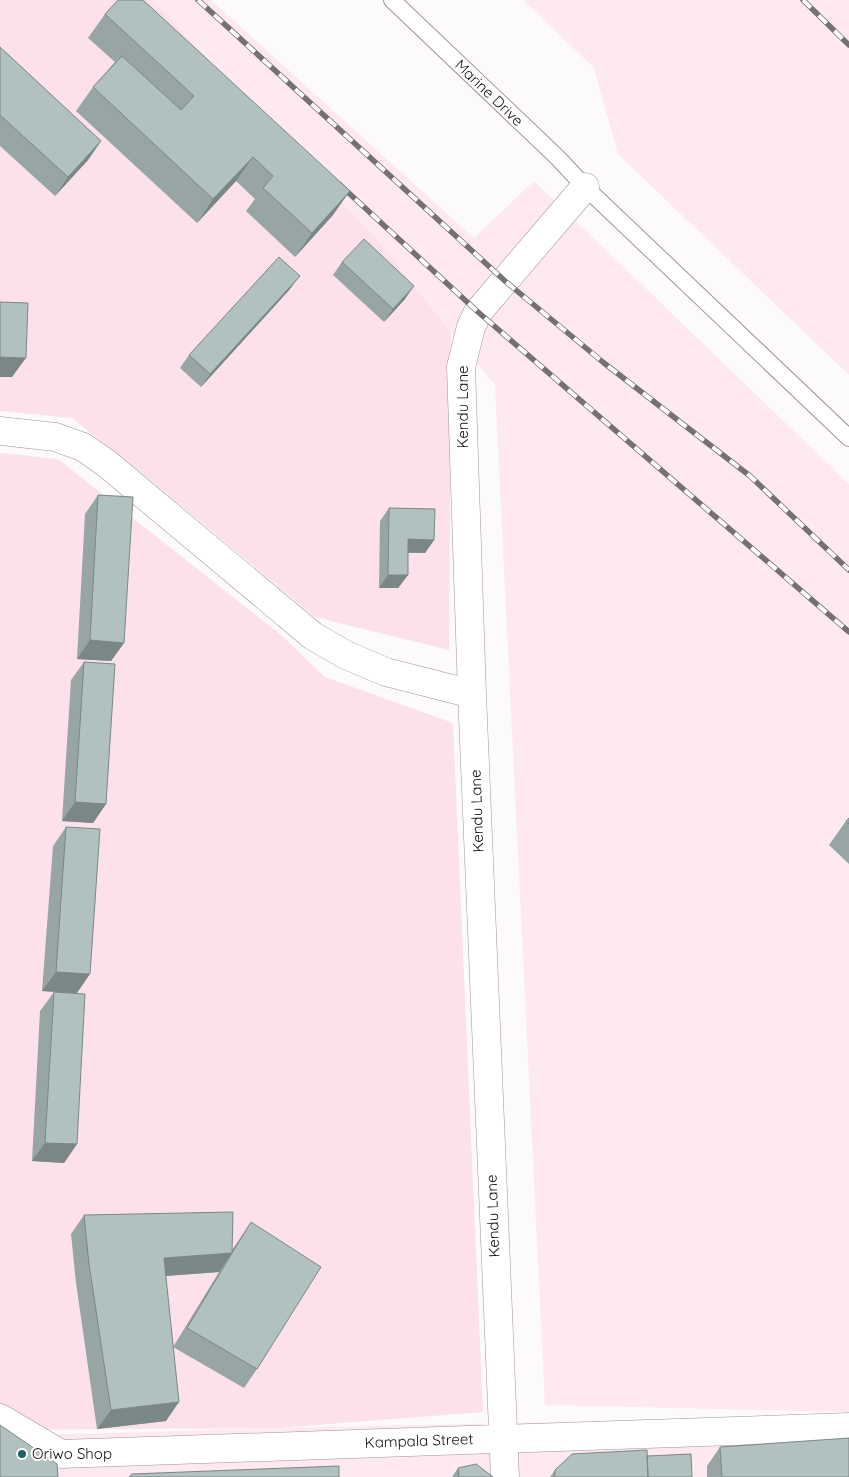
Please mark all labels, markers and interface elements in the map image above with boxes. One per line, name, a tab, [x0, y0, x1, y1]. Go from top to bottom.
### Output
street label: Marine Drive	[451, 55, 528, 130]
street label: Kendu Lane	[453, 365, 472, 449]
street label: Kendu Lane	[466, 769, 487, 853]
street label: Kendu Lane	[482, 1174, 503, 1258]
street label: Kampala Street	[364, 1429, 474, 1452]
place label: Oriwo Shop	[32, 1444, 112, 1463]
marker: Oriwo Shop	[16, 1448, 28, 1460]

